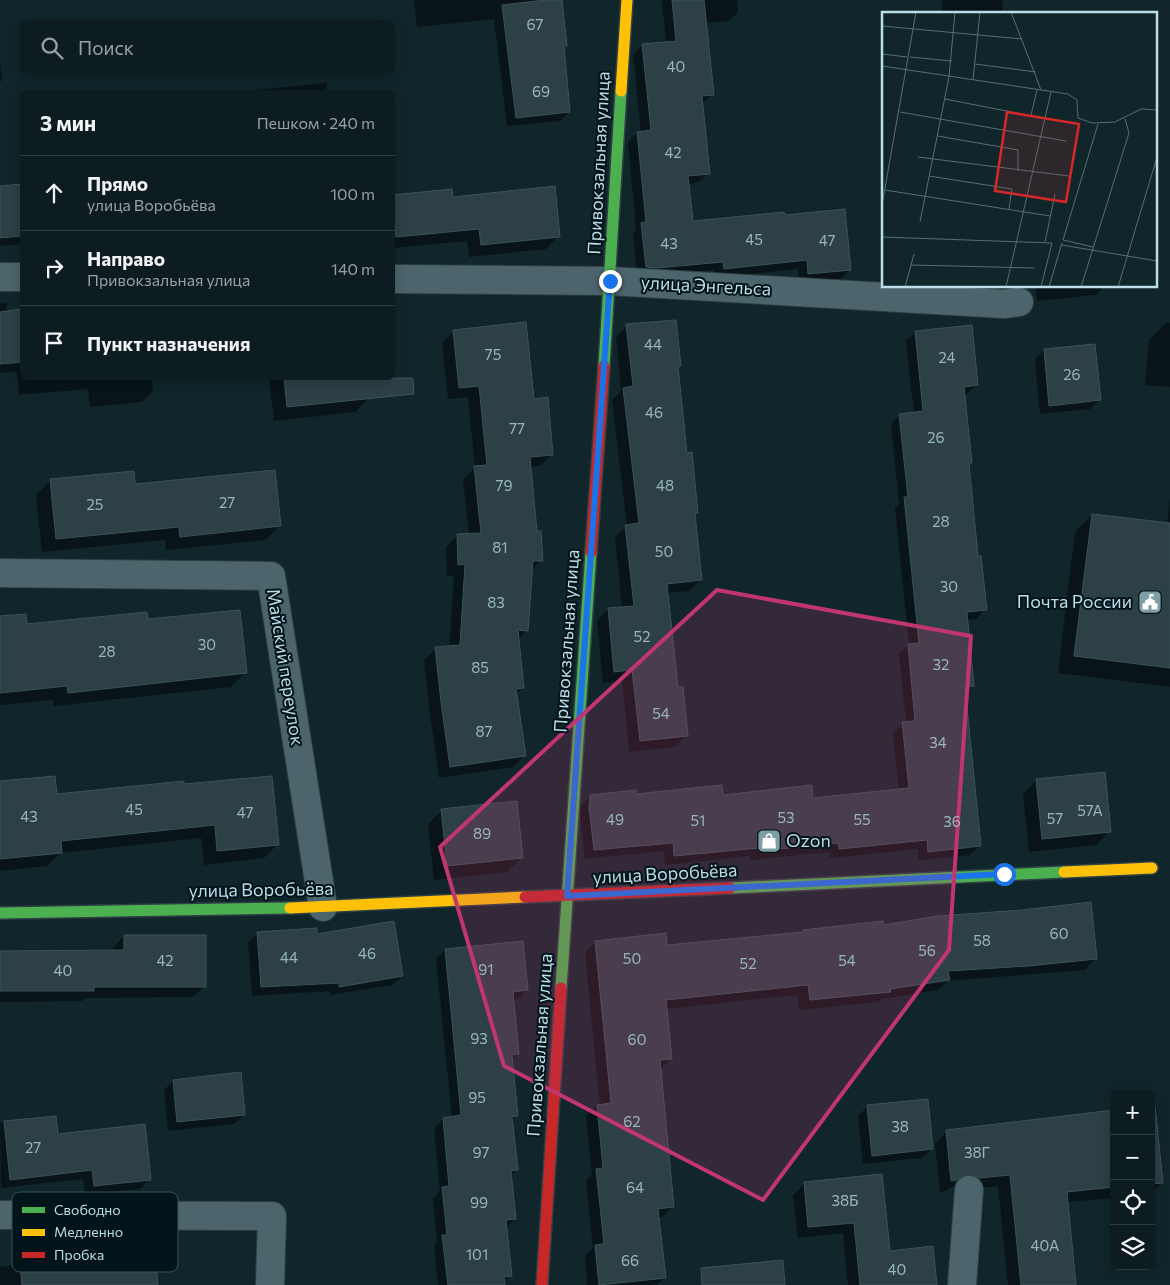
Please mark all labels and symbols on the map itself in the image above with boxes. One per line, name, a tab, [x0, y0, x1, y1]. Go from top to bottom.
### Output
inset map	[882, 12, 1158, 288]
house number: 67	[527, 15, 544, 33]
house number: 40	[667, 57, 685, 75]
street label: Привокзальная улица	[582, 71, 614, 255]
house number: 69	[532, 82, 550, 100]
house number: 42	[664, 143, 682, 161]
house number: 45	[745, 230, 763, 248]
house number: 47	[819, 231, 835, 249]
house number: 43	[660, 234, 678, 252]
route end	[599, 270, 622, 293]
street label: улица Энгельса	[640, 271, 772, 299]
house number: 44	[644, 335, 662, 353]
house number: 75	[485, 345, 501, 363]
house number: 24	[938, 348, 956, 366]
house number: 26	[1063, 365, 1081, 383]
house number: 46	[645, 403, 663, 421]
house number: 77	[509, 419, 525, 437]
house number: 26	[927, 428, 945, 446]
house number: 79	[496, 476, 512, 494]
house number: 48	[656, 476, 674, 494]
house number: 27	[219, 493, 235, 511]
house number: 25	[87, 495, 103, 513]
house number: 28	[932, 512, 950, 530]
house number: 81	[492, 538, 508, 556]
house number: 50	[655, 542, 673, 560]
street label: Привокзальная улица	[549, 549, 583, 733]
house number: 30	[940, 577, 958, 595]
street label: Майский переулок	[263, 587, 309, 747]
public building icon: Почта России	[1137, 589, 1163, 615]
place label: Почта России	[1017, 590, 1132, 612]
house number: 83	[487, 593, 505, 611]
house number: 52	[634, 627, 650, 645]
house number: 30	[198, 635, 216, 653]
house number: 28	[98, 642, 116, 660]
house number: 32	[933, 655, 949, 673]
house number: 85	[471, 658, 489, 676]
house number: 54	[652, 704, 670, 722]
house number: 87	[476, 722, 493, 740]
house number: 34	[929, 733, 947, 751]
house number: 45	[125, 800, 143, 818]
house number: 57А	[1077, 801, 1103, 819]
house number: 47	[237, 803, 253, 821]
house number: 43	[20, 807, 38, 825]
house number: 53	[777, 808, 795, 826]
house number: 57	[1047, 809, 1063, 827]
house number: 49	[606, 810, 624, 828]
house number: 55	[853, 810, 871, 828]
house number: 51	[690, 811, 706, 829]
house number: 36	[943, 812, 961, 830]
house number: 89	[473, 824, 491, 842]
shop icon: Ozon	[756, 828, 782, 854]
place label: Ozon	[786, 829, 831, 851]
street label: улица Воробьёва	[592, 858, 738, 888]
route start	[993, 863, 1016, 886]
street label: улица Воробьёва	[188, 877, 334, 901]
house number: 60	[1050, 924, 1068, 942]
house number: 58	[973, 931, 991, 949]
house number: 56	[918, 941, 936, 959]
house number: 46	[358, 944, 376, 962]
house number: 44	[280, 948, 298, 966]
house number: 50	[623, 949, 641, 967]
house number: 42	[156, 951, 174, 969]
house number: 54	[838, 951, 856, 969]
street label: Привокзальная улица	[522, 953, 556, 1137]
house number: 52	[740, 954, 756, 972]
house number: 91	[478, 960, 494, 978]
house number: 40	[54, 961, 72, 979]
house number: 93	[470, 1029, 488, 1047]
house number: 60	[628, 1030, 646, 1048]
house number: 95	[468, 1088, 486, 1106]
house number: 62	[623, 1112, 641, 1130]
house number: 38	[891, 1117, 909, 1135]
house number: 27	[25, 1138, 41, 1156]
house number: 97	[473, 1143, 490, 1161]
house number: 38Г	[964, 1143, 990, 1161]
house number: 64	[626, 1178, 644, 1196]
house number: 38Б	[831, 1191, 859, 1209]
legend	[12, 1192, 178, 1272]
house number: 99	[470, 1193, 488, 1211]
text: Свободно	[54, 1201, 121, 1218]
text: Медленно	[54, 1223, 123, 1240]
house number: 40А	[1031, 1236, 1059, 1254]
house number: 101	[466, 1245, 488, 1263]
text: Пробка	[54, 1246, 104, 1263]
house number: 66	[621, 1251, 639, 1269]
house number: 40	[888, 1260, 906, 1278]

